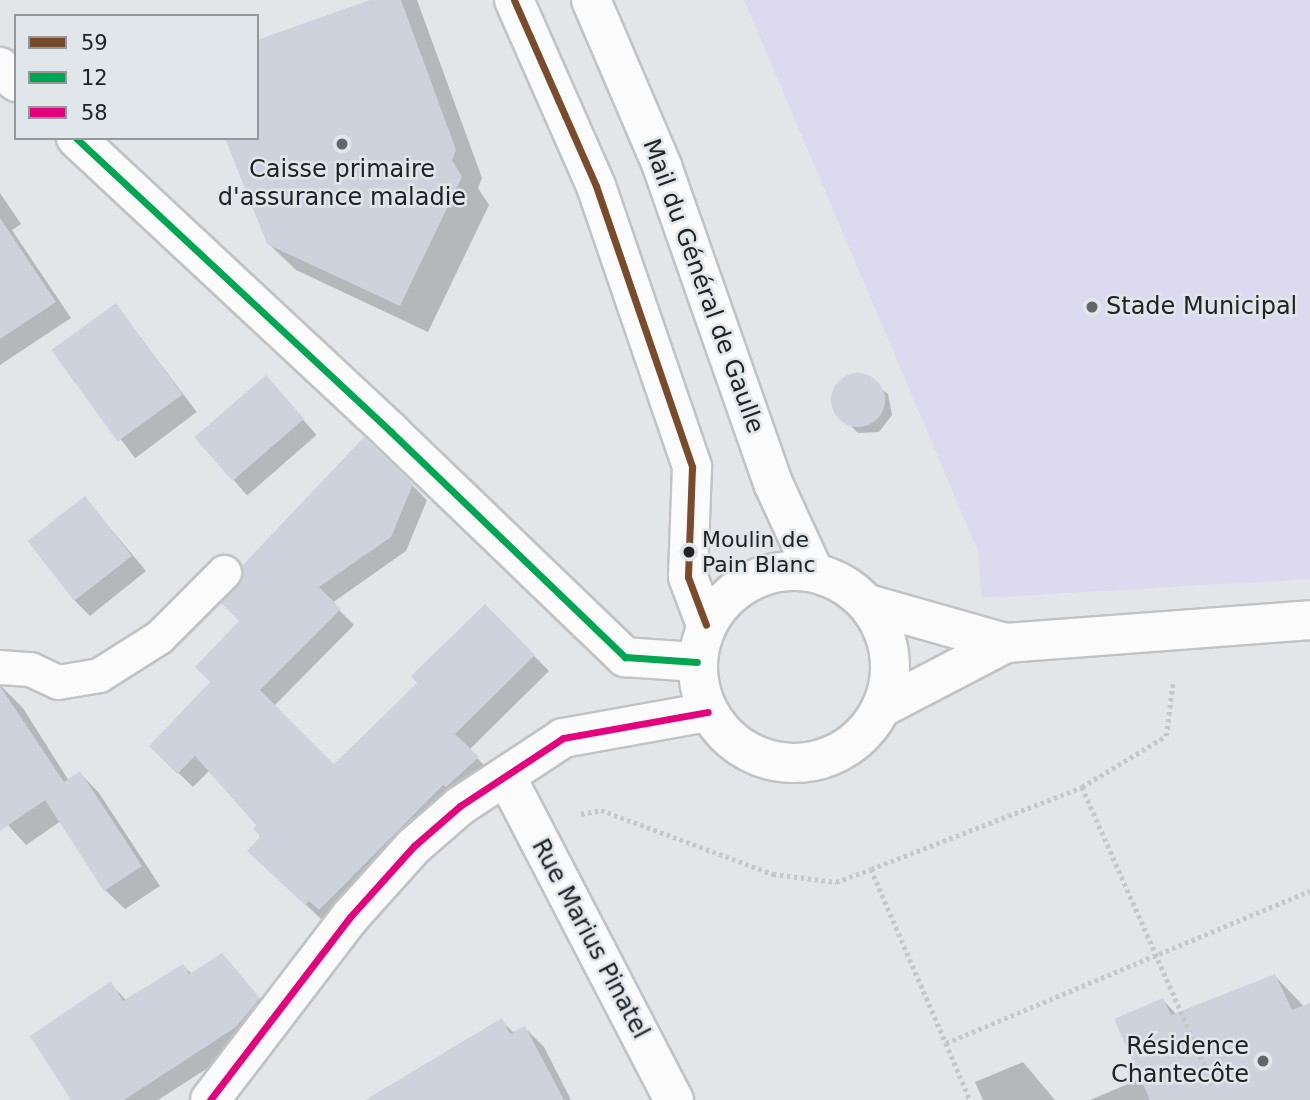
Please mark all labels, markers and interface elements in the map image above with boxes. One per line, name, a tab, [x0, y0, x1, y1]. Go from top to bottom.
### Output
legend	[14, 14, 259, 140]
text: 59	[81, 31, 108, 55]
text: 12	[81, 66, 108, 90]
text: 58	[81, 101, 108, 125]
street label: Mail du Général de Gaulle	[636, 135, 770, 437]
marker: Caisse primaire d'assurance maladie	[334, 136, 350, 152]
place label: Caisse primaire d'assurance maladie	[218, 156, 466, 212]
place label: Stade Municipal	[1106, 293, 1297, 321]
marker: Stade Municipal	[1084, 299, 1100, 315]
place label: Moulin de Pain Blanc	[702, 526, 816, 578]
marker: Moulin de Pain Blanc	[682, 545, 696, 559]
street label: Rue Marius Pinatel	[525, 834, 655, 1044]
place label: Résidence Chantecôte	[1111, 1033, 1249, 1089]
marker: Résidence Chantecôte	[1255, 1053, 1271, 1069]

